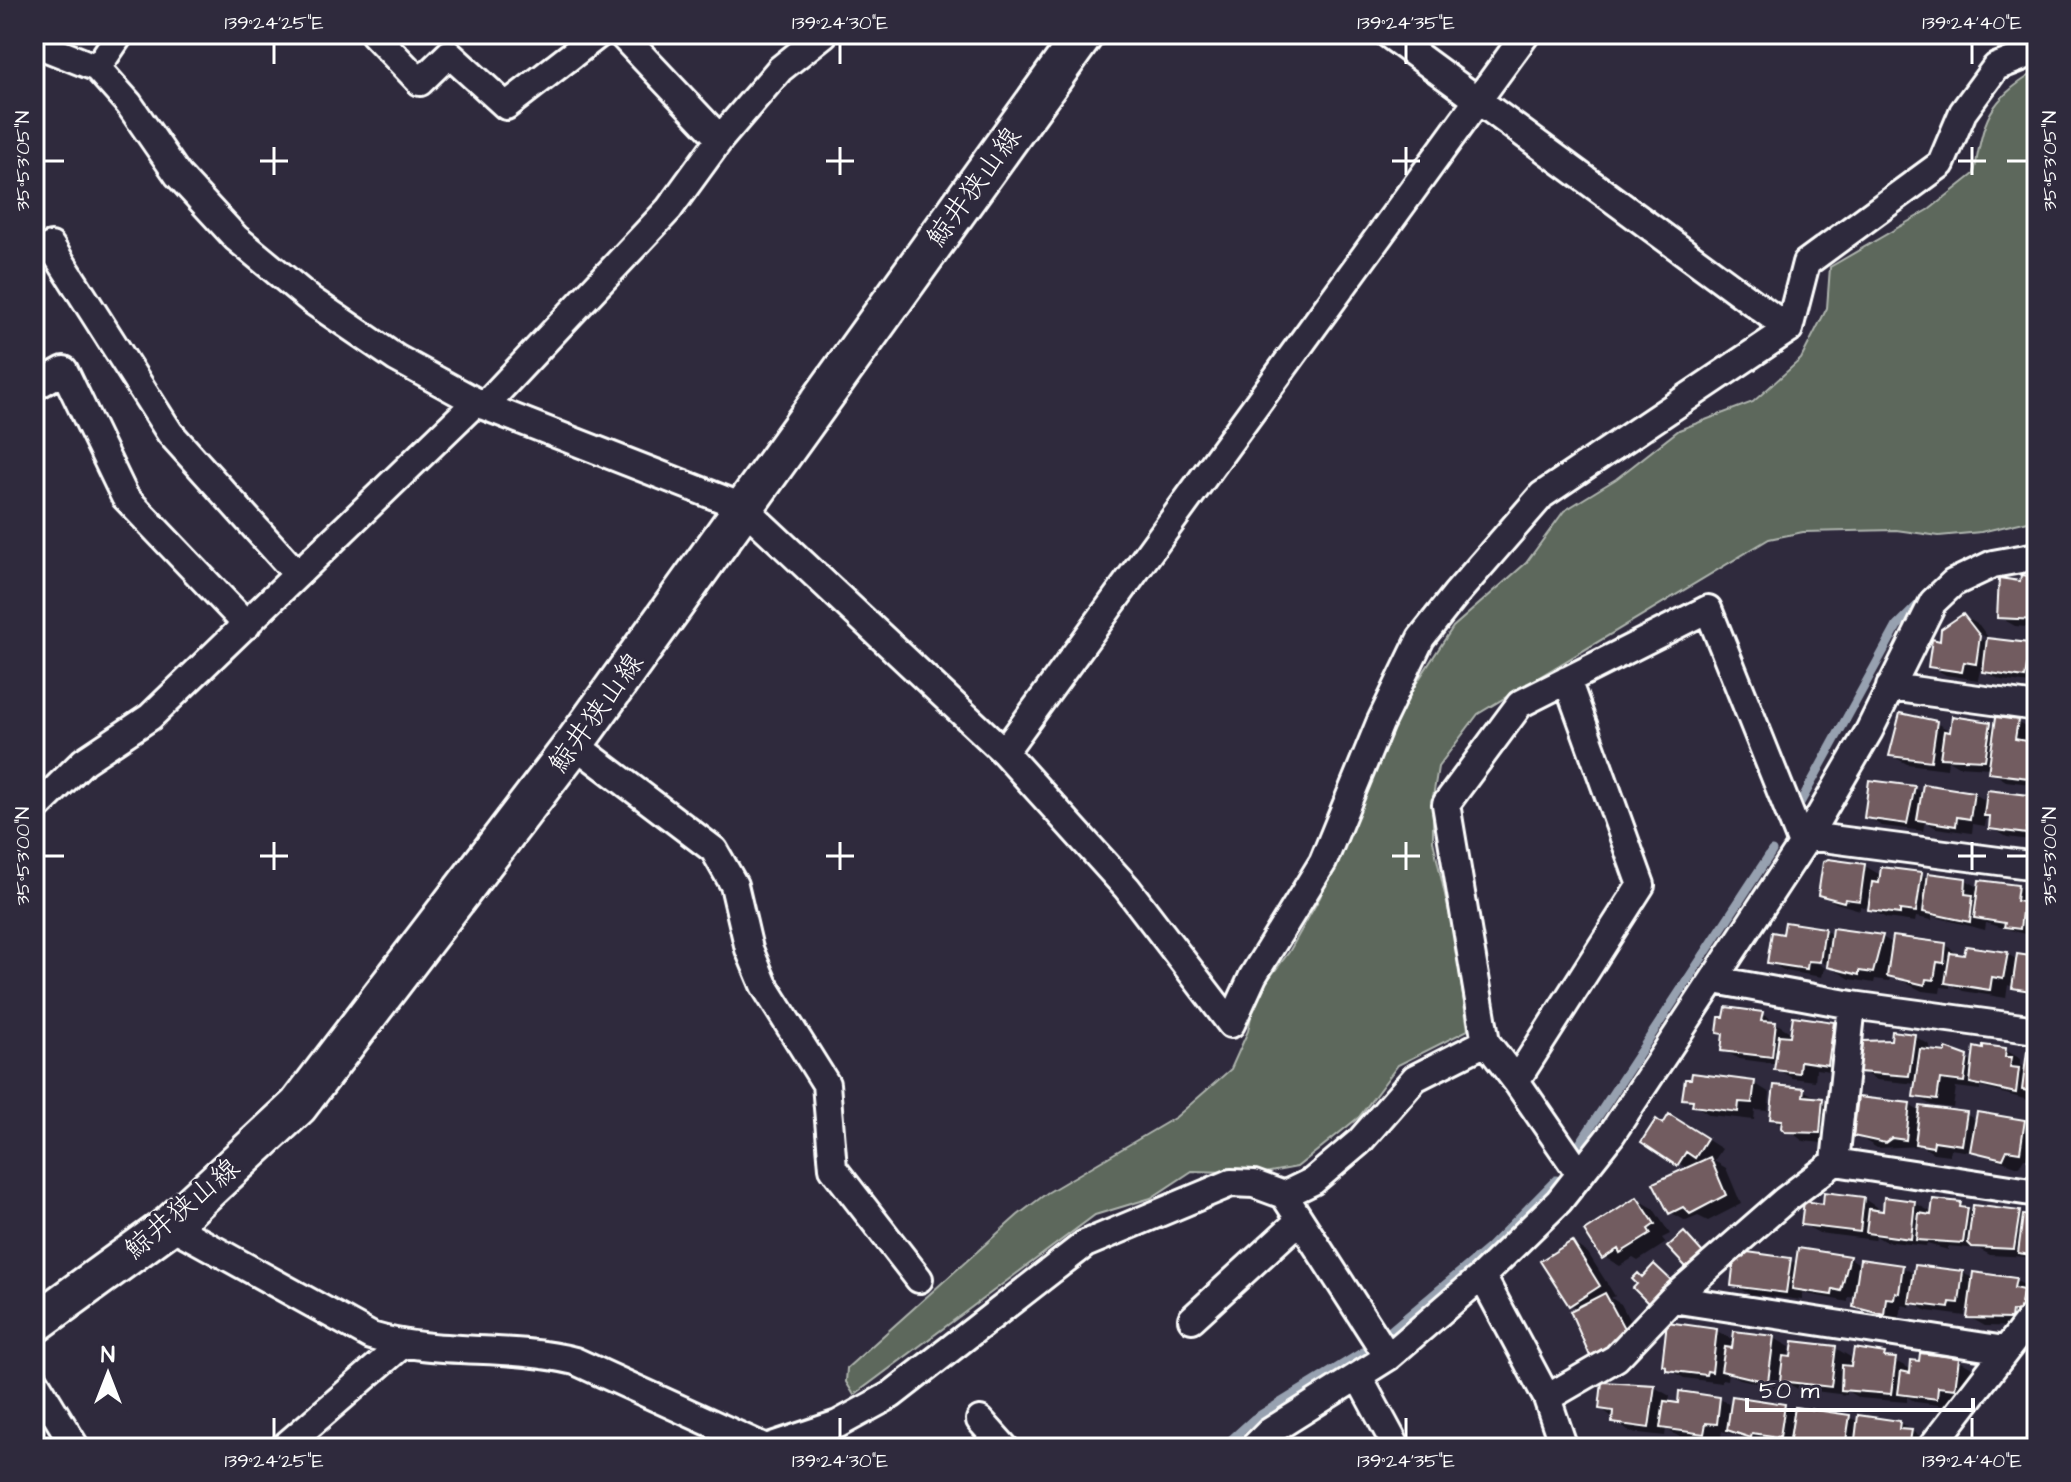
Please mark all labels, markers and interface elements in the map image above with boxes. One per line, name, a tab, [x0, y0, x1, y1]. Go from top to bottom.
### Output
text: 139°24'25"E	[225, 9, 324, 37]
text: 139°24'30"E	[792, 9, 888, 37]
text: 139°24'35"E	[1357, 9, 1455, 37]
text: 139°24'40"E	[1922, 9, 2022, 37]
text: 35°53'05"N	[9, 111, 37, 211]
text: 35°53'05"N	[2036, 111, 2064, 211]
street label: 鯨井狭山線	[917, 119, 1031, 255]
street label: 鯨井狭山線	[539, 645, 653, 781]
text: 35°53'00"N	[9, 807, 37, 905]
text: 35°53'00"N	[2036, 807, 2064, 905]
street label: 鯨井狭山線	[116, 1149, 248, 1269]
north arrow	[68, 1334, 148, 1414]
text: N	[101, 1340, 115, 1371]
scale bar	[1747, 1362, 1973, 1412]
text: 50 m	[1759, 1374, 1820, 1408]
text: 139°24'25"E	[225, 1447, 324, 1475]
text: 139°24'30"E	[792, 1447, 888, 1475]
text: 139°24'35"E	[1357, 1447, 1455, 1475]
text: 139°24'40"E	[1922, 1447, 2022, 1475]

